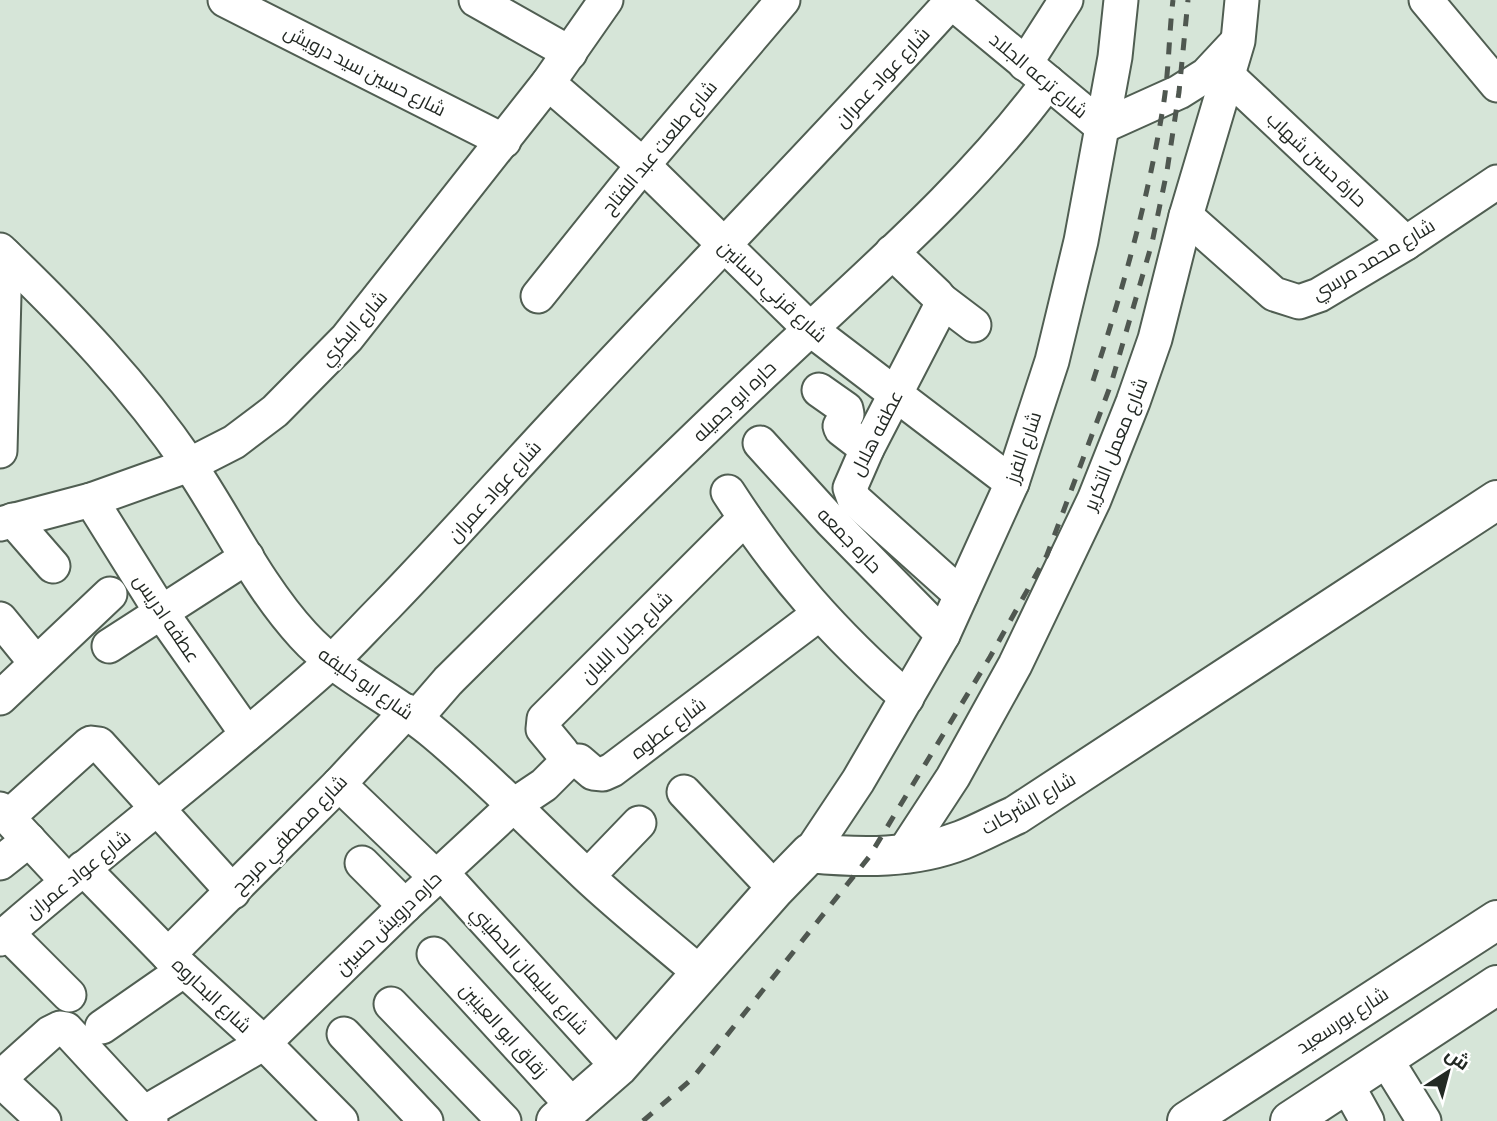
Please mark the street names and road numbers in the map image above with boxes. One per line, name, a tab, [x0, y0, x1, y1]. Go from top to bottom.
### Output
street label: شارع حسين سيد درويش	[279, 19, 450, 124]
street label: شارع عواد عمران	[829, 22, 937, 134]
street label: شارع ترعه الجلاد	[983, 27, 1093, 125]
street label: شارع طلعت عبد الفتاح	[596, 75, 724, 221]
street label: حارة حسن شهاب	[1260, 106, 1372, 214]
street label: شارع محمد مرسي	[1307, 213, 1441, 308]
street label: شارع قرني حسانين	[712, 235, 832, 350]
street label: شارع البكري	[314, 285, 394, 372]
street label: حاره ابو جميله	[687, 355, 783, 449]
street label: شارع معمل التكرير	[1077, 374, 1155, 516]
street label: عطفه هلال	[844, 386, 910, 481]
street label: شارع الفرز	[999, 408, 1049, 488]
street label: شارع عواد عمران	[442, 435, 548, 549]
street label: حاره جمعه	[811, 502, 887, 580]
street label: عطفه ادريس	[126, 569, 205, 669]
street label: شارع جلال اللبان	[575, 586, 679, 690]
street label: شارع ابو خليفه	[312, 641, 418, 727]
street label: شارع عطوه	[626, 692, 712, 767]
street label: شارع الشركات	[976, 766, 1081, 842]
street label: شارع مصطفي مرجح	[226, 769, 354, 901]
street label: شارع عواد عمران	[21, 824, 137, 926]
street label: حاره درويش حسين	[330, 866, 448, 982]
street label: شارع سليمان الحطيني	[464, 901, 594, 1041]
street label: شارع البحاروه	[165, 952, 257, 1040]
street label: زقاق ابو العينين	[453, 977, 553, 1085]
street label: شارع بورسعيد	[1291, 981, 1394, 1061]

